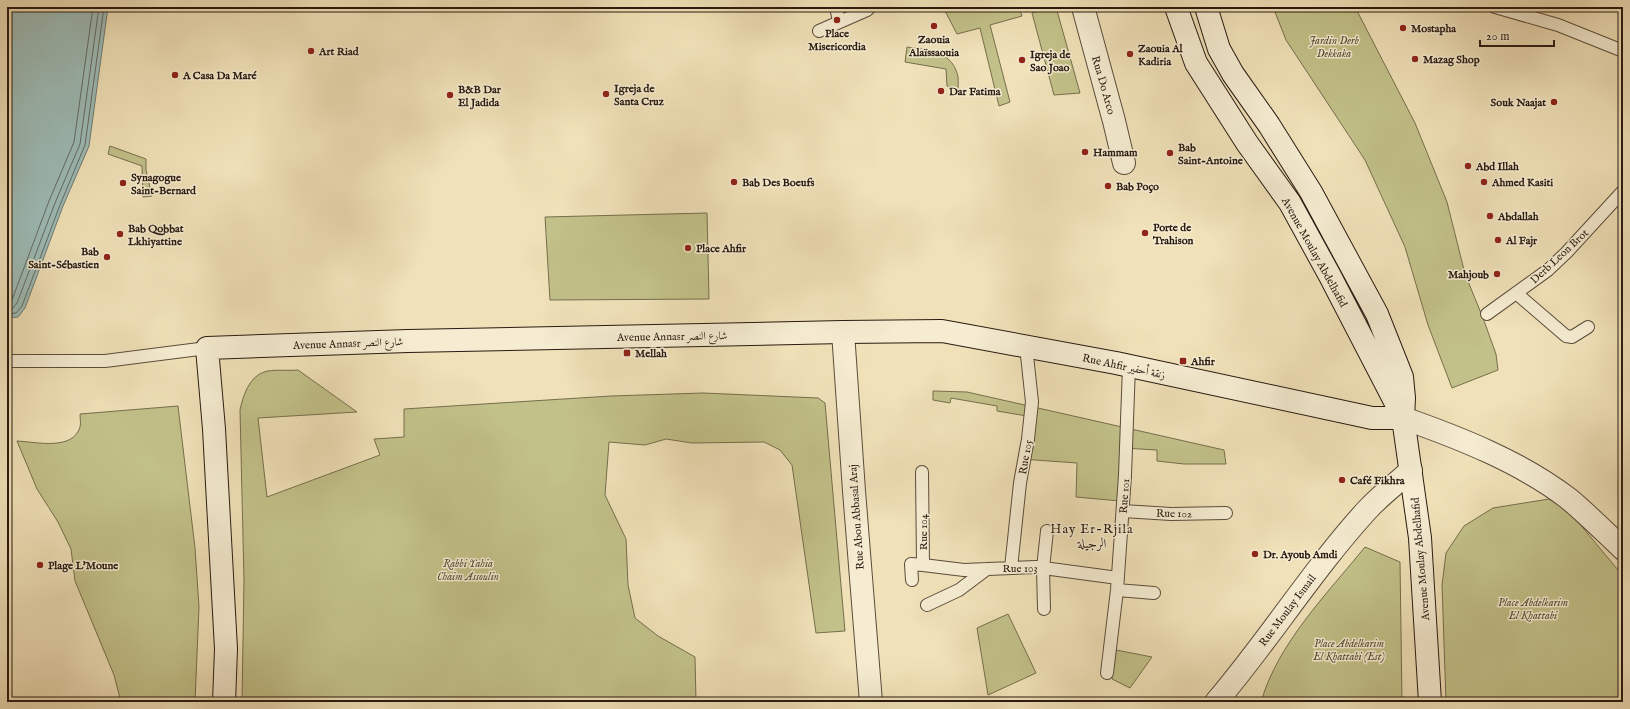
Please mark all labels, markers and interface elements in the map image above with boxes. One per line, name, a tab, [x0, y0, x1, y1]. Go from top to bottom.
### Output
marker: Place Misericordia	[832, 15, 842, 25]
marker: Zaouia Alaïssaouia	[929, 21, 939, 31]
place label: Mostapha	[1411, 22, 1456, 36]
scale bar	[1480, 22, 1554, 48]
marker: Mostapha	[1398, 23, 1408, 33]
place label: Place Misericordia	[808, 27, 866, 54]
text: 20 m	[1486, 29, 1509, 44]
place label: Zaouia Alaïssaouia	[908, 33, 959, 60]
park label: Jardin Derb Dekkaka	[1309, 34, 1360, 61]
place label: Zaouia Al Kadiria	[1138, 42, 1184, 69]
place label: Art Riad	[318, 45, 360, 59]
marker: Art Riad	[306, 46, 316, 56]
place label: Igreja de Sao Joao	[1030, 48, 1070, 75]
marker: Zaouia Al Kadiria	[1125, 49, 1135, 59]
place label: Mazag Shop	[1423, 53, 1480, 67]
street label: Rua Do Arco	[1088, 54, 1118, 116]
marker: Mazag Shop	[1410, 54, 1420, 64]
marker: Igreja de Sao Joao	[1017, 55, 1027, 65]
place label: A Casa Da Maré	[182, 69, 257, 83]
marker: A Casa Da Maré	[170, 70, 180, 80]
place label: Igreja de Santa Cruz	[614, 82, 665, 109]
place label: B&B Dar El Jadida	[458, 83, 502, 110]
place label: Dar Fatima	[949, 85, 1001, 99]
marker: Dar Fatima	[936, 86, 946, 96]
marker: Igreja de Santa Cruz	[601, 89, 611, 99]
marker: B&B Dar El Jadida	[445, 90, 455, 100]
place label: Souk Naajat	[1491, 96, 1546, 110]
marker: Souk Naajat	[1549, 97, 1559, 107]
place label: Bab Saint-Antoine	[1178, 141, 1243, 168]
place label: Hammam	[1093, 146, 1138, 160]
marker: Hammam	[1080, 147, 1090, 157]
marker: Bab Saint-Antoine	[1165, 148, 1175, 158]
place label: Abd Illah	[1475, 160, 1519, 174]
marker: Abd Illah	[1463, 161, 1473, 171]
place label: Synagogue Saint-Bernard	[131, 171, 197, 198]
place label: Bab Des Boeufs	[742, 176, 814, 190]
place label: Ahmed Kasiti	[1491, 176, 1553, 190]
marker: Bab Des Boeufs	[729, 177, 739, 187]
marker: Ahmed Kasiti	[1479, 177, 1489, 187]
marker: Synagogue Saint-Bernard	[118, 178, 128, 188]
place label: Bab Poço	[1116, 180, 1159, 194]
marker: Bab Poço	[1103, 181, 1113, 191]
street label: Avenue Moulay Abdelhafid	[1278, 194, 1350, 310]
place label: Abdallah	[1497, 210, 1539, 224]
marker: Abdallah	[1485, 211, 1495, 221]
place label: Porte de Trahison	[1152, 221, 1194, 248]
place label: Bab Qobbat Lkhiyattine	[127, 222, 184, 249]
street label: Derb Leon Brot	[1528, 226, 1592, 287]
marker: Porte de Trahison	[1140, 228, 1150, 238]
marker: Bab Qobbat Lkhiyattine	[115, 229, 125, 239]
place label: Al Fajr	[1505, 234, 1538, 248]
marker: Al Fajr	[1493, 235, 1503, 245]
place label: Place Ahfir	[696, 242, 747, 256]
marker: Place Ahfir	[683, 243, 693, 253]
place label: Bab Saint-Sébastien	[28, 245, 99, 272]
marker: Bab Saint-Sébastien	[102, 252, 112, 262]
place label: Mahjoub	[1448, 268, 1489, 282]
marker: Mahjoub	[1492, 269, 1502, 279]
street label: Avenue Annasr شارع النصر	[616, 329, 727, 347]
street label: Avenue Annasr شارع النصر	[292, 335, 404, 355]
place label: Mellah	[635, 347, 667, 361]
marker: Mellah	[622, 348, 632, 358]
street label: Rue Ahfir زنقة أحفير	[1081, 349, 1167, 383]
place label: Ahfir	[1190, 355, 1216, 369]
marker: Ahfir	[1178, 356, 1188, 366]
street label: Rue 105	[1016, 439, 1036, 476]
street label: Rue Abou Abbasal Araj	[846, 464, 868, 570]
place label: Café Fikhra	[1350, 474, 1405, 488]
marker: Café Fikhra	[1337, 475, 1347, 485]
street label: Rue 101	[1117, 478, 1133, 514]
street label: Avenue Moulay Abdelhafid	[1409, 497, 1433, 622]
street label: Rue 102	[1156, 507, 1192, 521]
street label: Rue 104	[917, 513, 931, 550]
district label: Hay Er-Rjila الرجيلة	[1050, 521, 1134, 553]
place label: Dr. Ayoub Amdi	[1263, 548, 1338, 562]
marker: Dr. Ayoub Amdi	[1250, 549, 1260, 559]
park label: Rabbi Yahia Chaim Assoulin	[437, 557, 499, 584]
place label: Plage L'Moune	[48, 559, 118, 573]
marker: Plage L'Moune	[35, 560, 45, 570]
street label: Rue 103	[1002, 562, 1038, 576]
street label: Rue Moulay Ismail	[1256, 572, 1319, 649]
park label: Place Abdelkarim El Khattabi	[1498, 596, 1568, 623]
park label: Place Abdelkarim El Khattabi (Est)	[1312, 637, 1385, 664]

